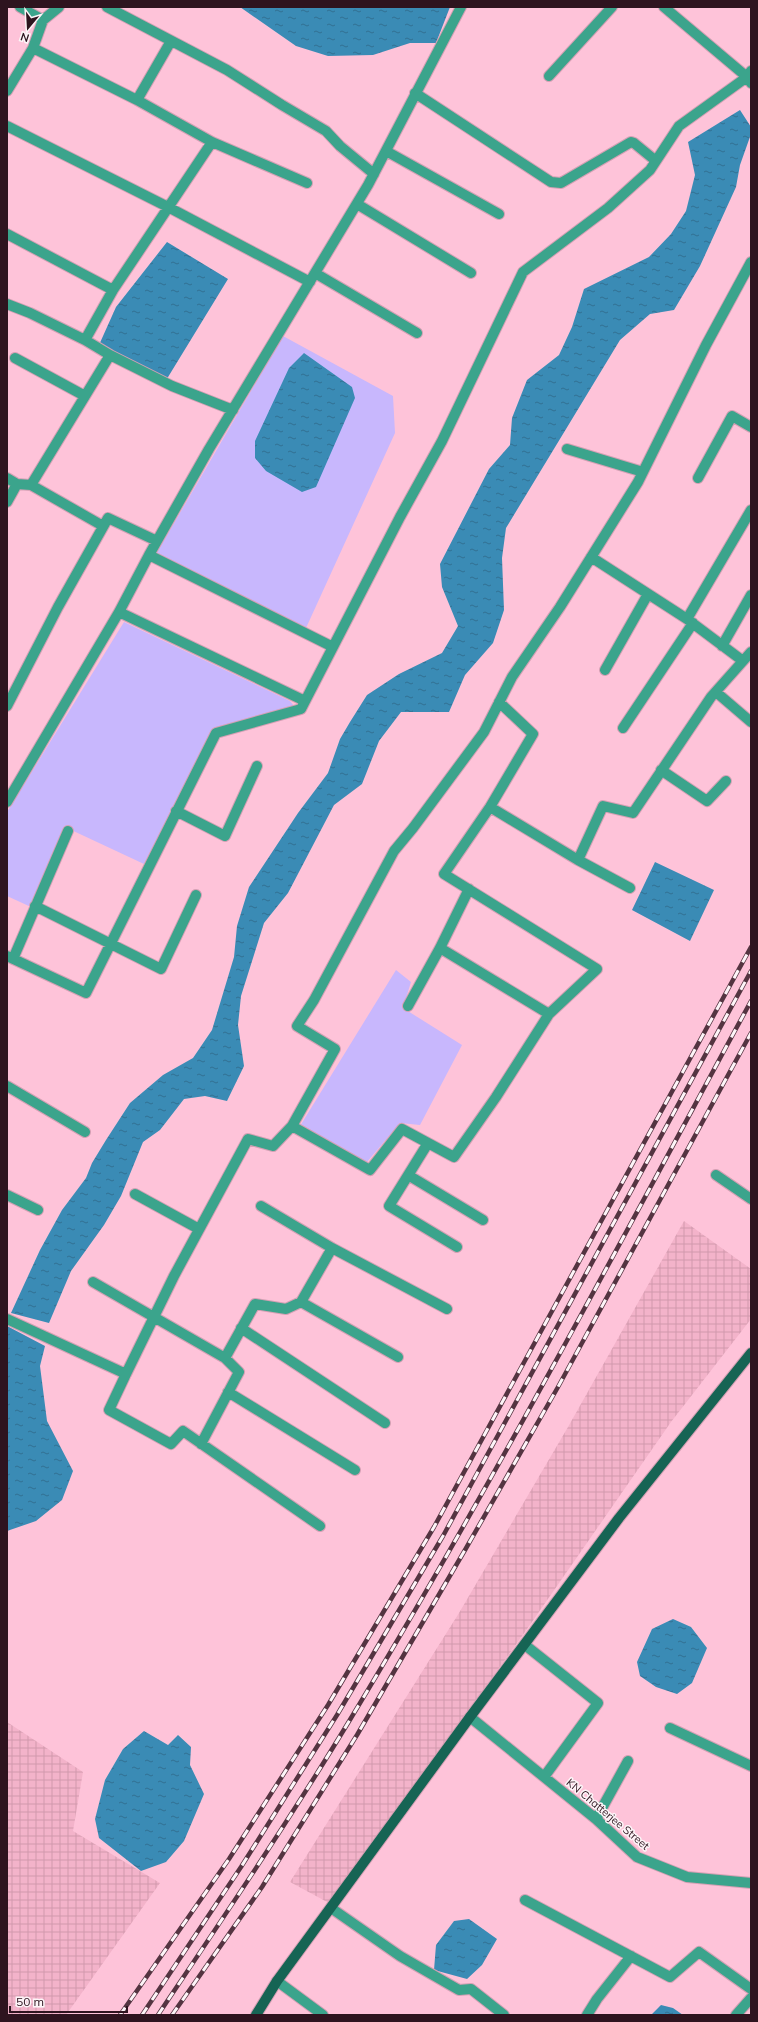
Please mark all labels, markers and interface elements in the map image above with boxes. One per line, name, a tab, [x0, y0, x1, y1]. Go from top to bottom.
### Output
north arrow	[8, 8, 48, 48]
text: N	[19, 30, 31, 45]
street label: KN Chatterjee Street	[564, 1775, 652, 1853]
scale bar	[10, 1988, 127, 2014]
text: 50 m	[16, 1994, 44, 2009]

